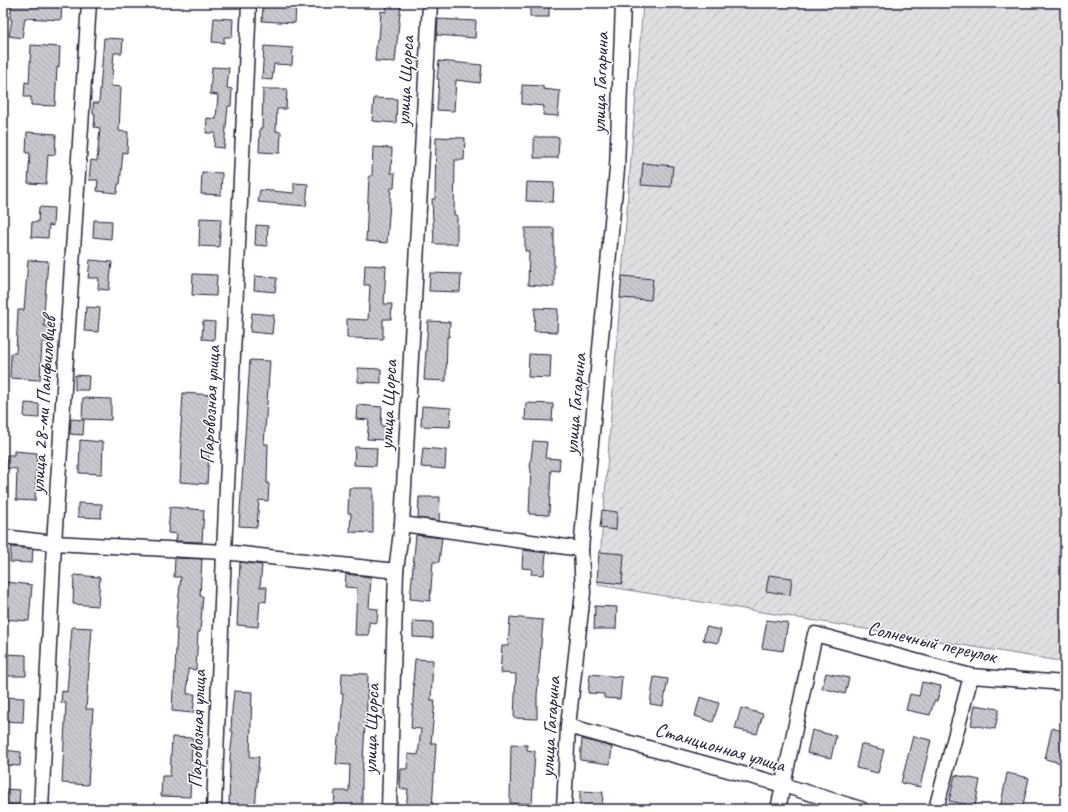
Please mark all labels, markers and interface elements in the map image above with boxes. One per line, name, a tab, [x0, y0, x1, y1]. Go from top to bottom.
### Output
street label: улица Гагарина	[586, 31, 614, 135]
street label: улица Щорса	[390, 33, 420, 128]
street label: улица 28-ми Панфиловцев	[24, 311, 62, 495]
street label: Паровозная улица	[194, 343, 226, 465]
street label: улица Гагарина	[558, 351, 592, 457]
street label: улица Щорса	[373, 357, 403, 452]
street label: Солнечный переулок	[865, 615, 1000, 669]
street label: Паровозная улица	[182, 668, 212, 788]
street label: улица Гагарина	[534, 674, 566, 779]
street label: улица Щорса	[357, 682, 385, 775]
street label: Станционная улица	[652, 716, 790, 778]

